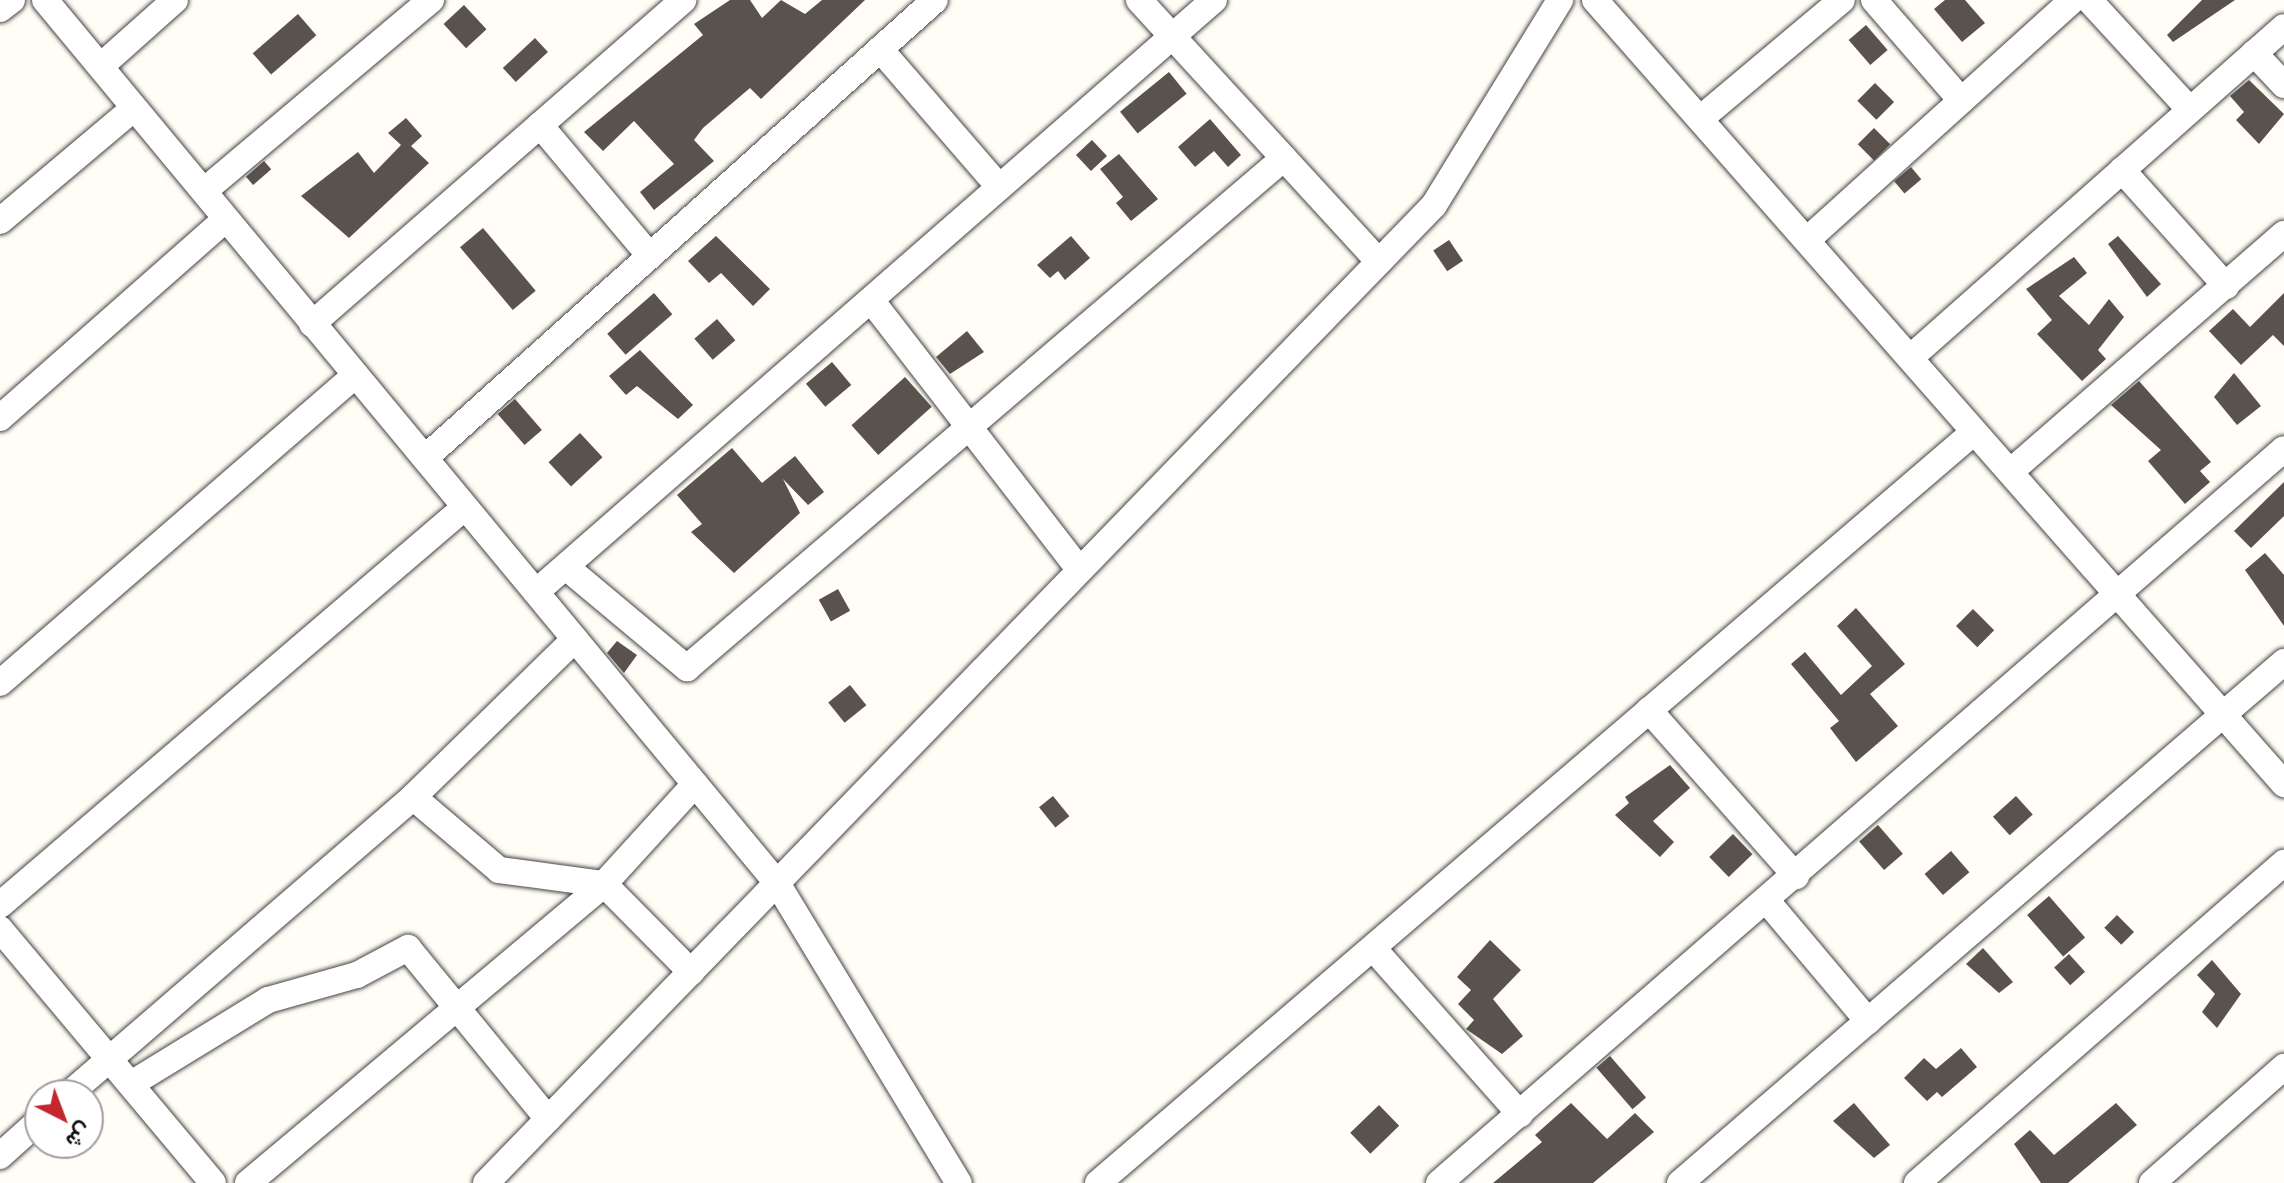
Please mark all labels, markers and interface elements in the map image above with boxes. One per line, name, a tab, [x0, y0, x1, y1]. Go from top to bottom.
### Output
north arrow	[24, 1079, 104, 1159]
text: ش	[61, 1118, 97, 1154]

